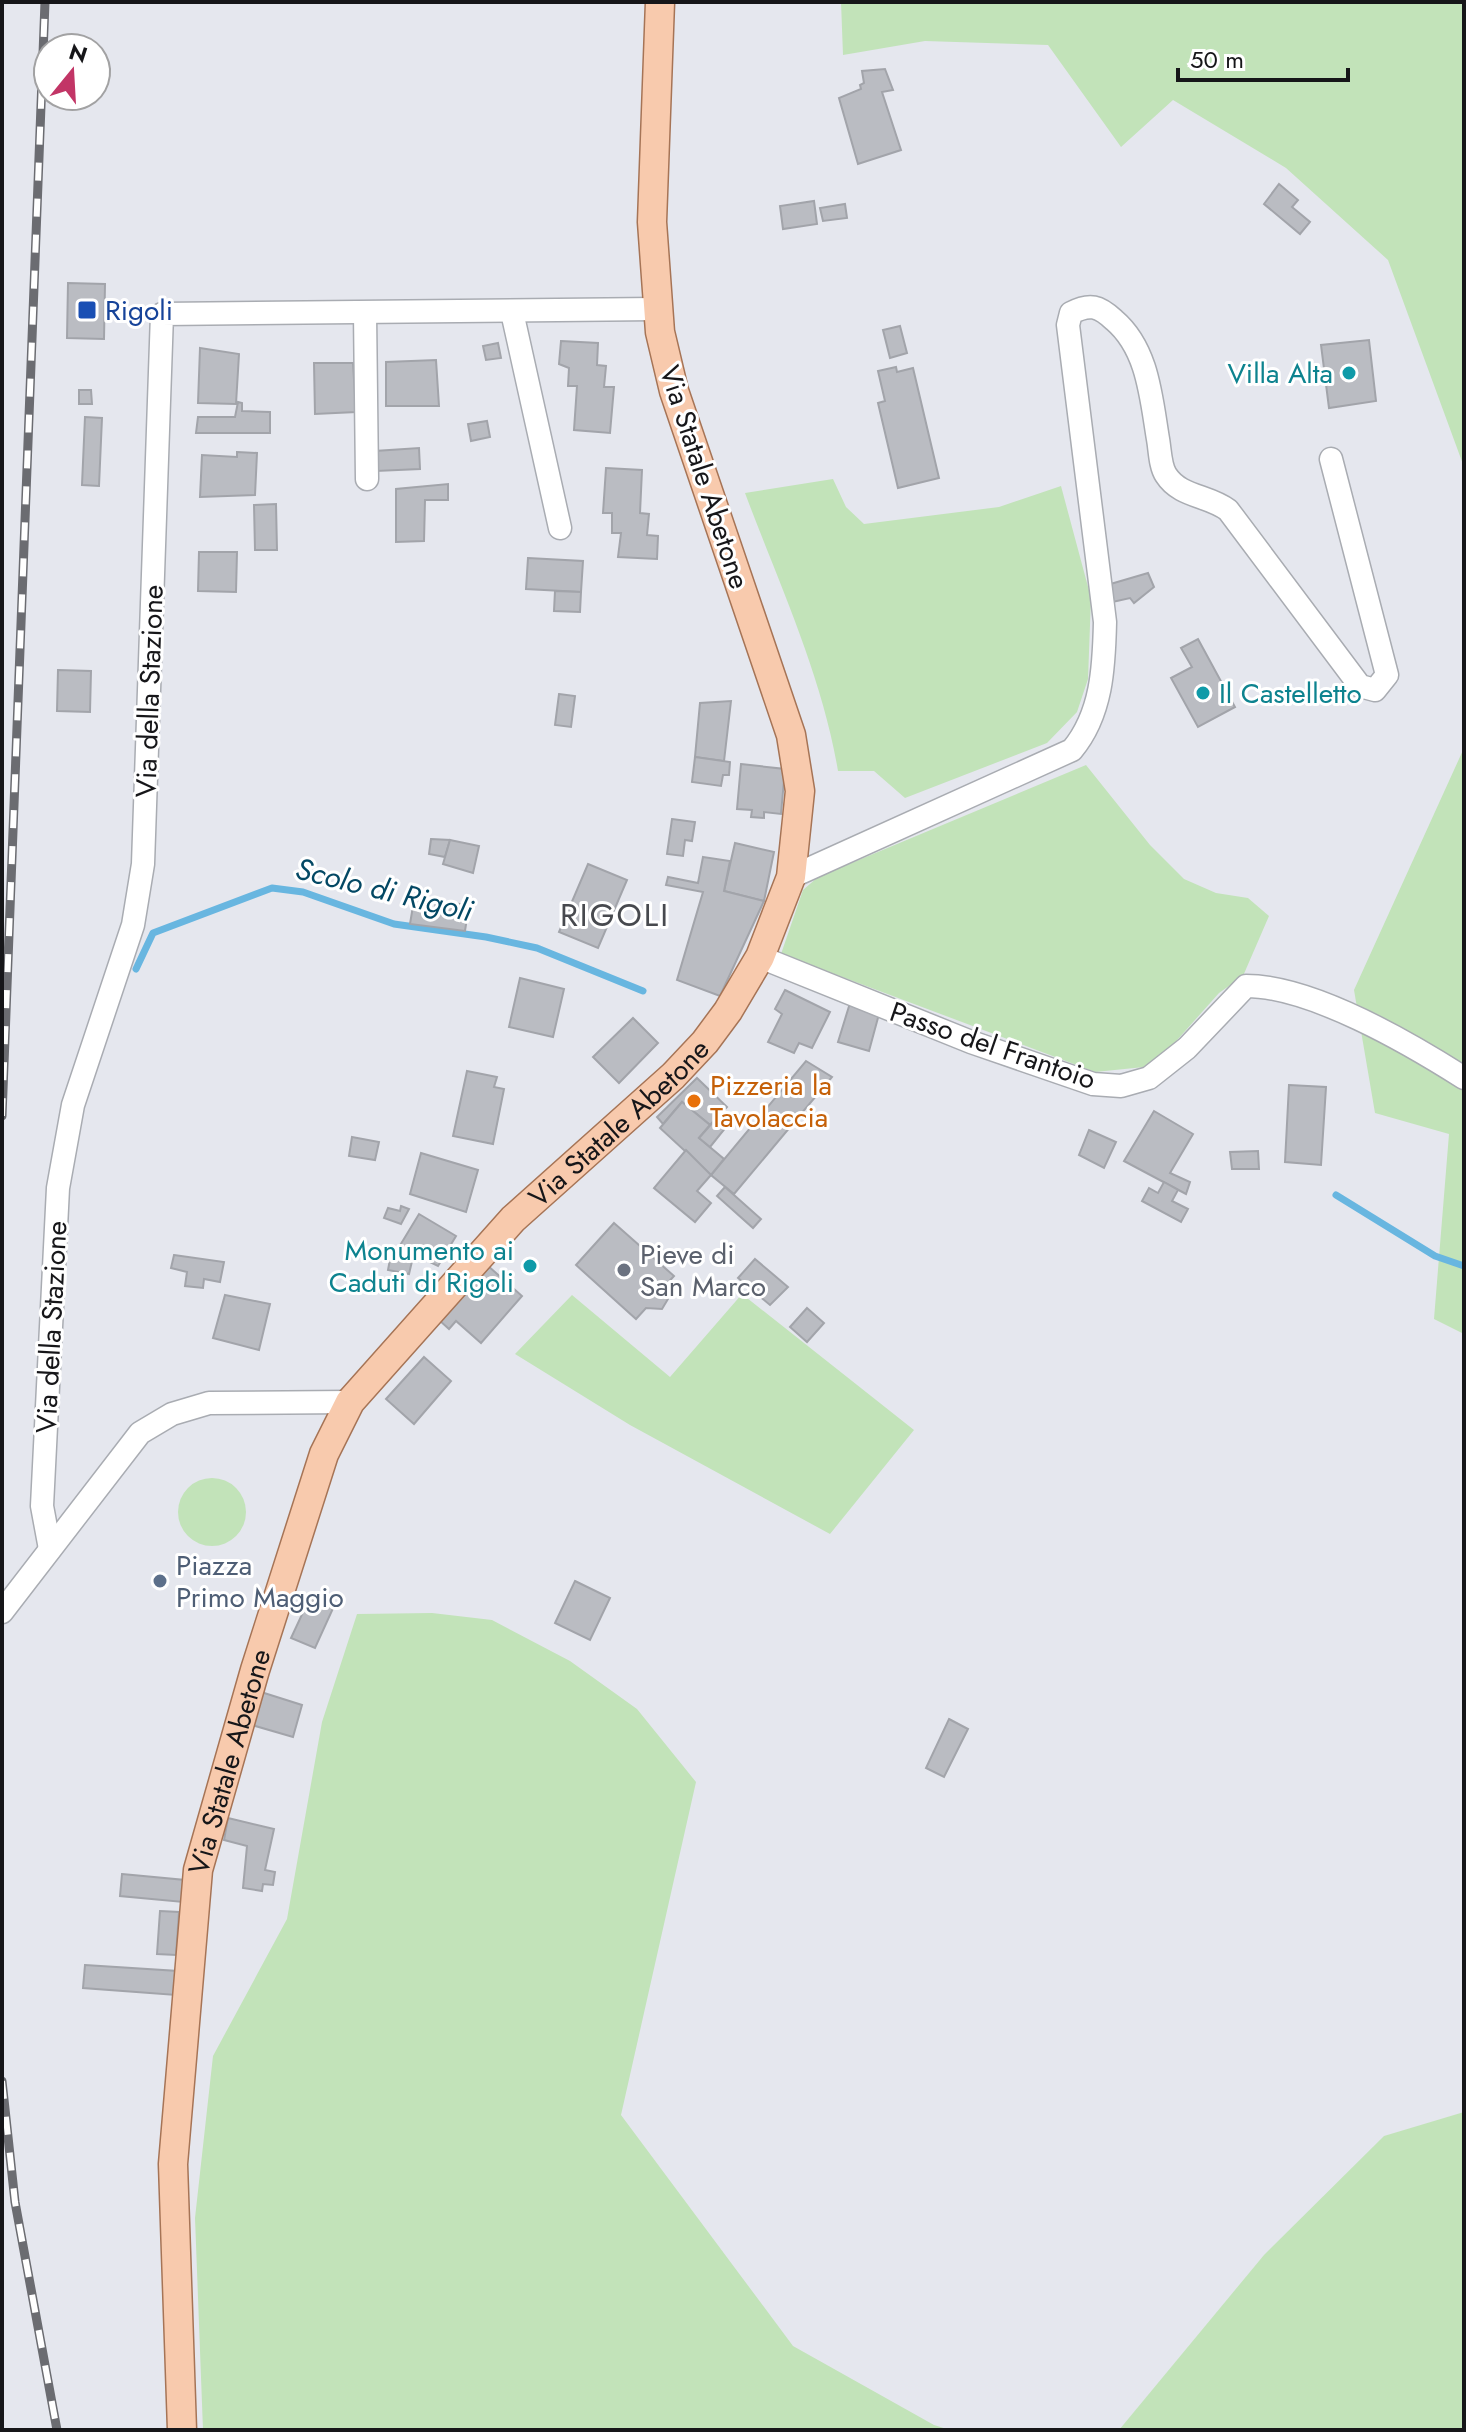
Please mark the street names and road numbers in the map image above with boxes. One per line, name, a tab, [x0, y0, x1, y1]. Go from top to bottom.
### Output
street label: Via Statale Abetone	[649, 360, 760, 594]
street label: Via della Stazione	[125, 584, 174, 798]
street label: Passo del Frantoio	[884, 991, 1101, 1100]
street label: Via Statale Abetone	[519, 1030, 719, 1217]
street label: Via della Stazione	[25, 1220, 78, 1434]
street label: Via Statale Abetone	[178, 1644, 281, 1879]

